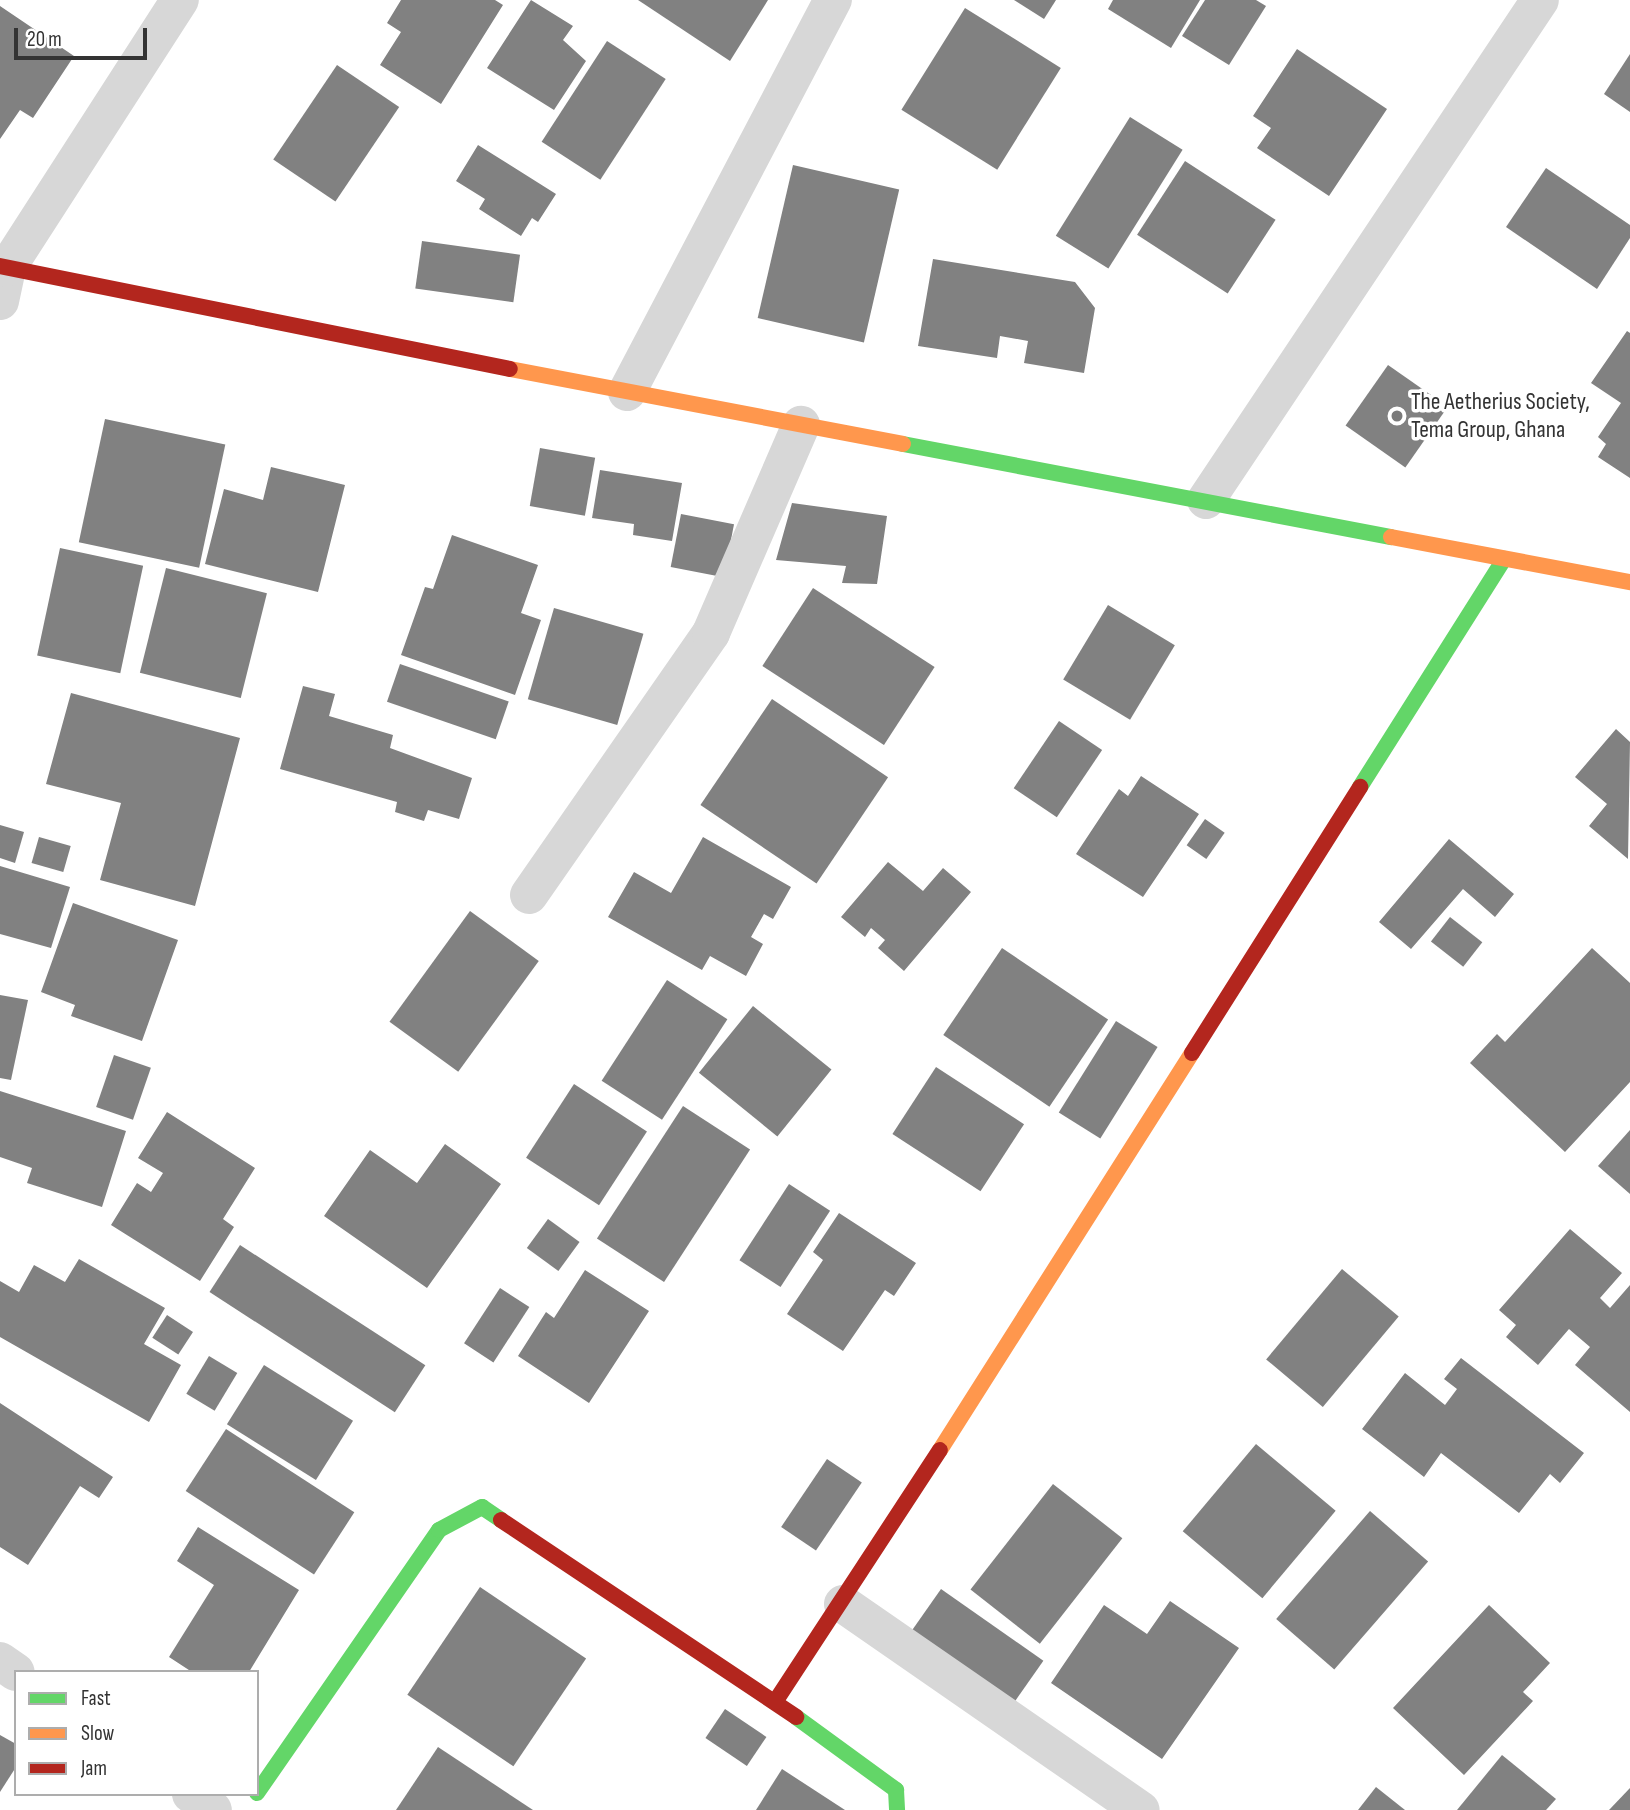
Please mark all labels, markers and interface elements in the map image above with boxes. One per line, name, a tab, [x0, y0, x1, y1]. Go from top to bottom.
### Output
scale bar	[18, 14, 150, 58]
text: 20 m	[27, 27, 62, 52]
place label: The Aetherius Society, Tema Group, Ghana	[1411, 388, 1590, 444]
marker: The Aetherius Society, Tema Group, Ghana	[1389, 408, 1405, 424]
legend	[14, 1670, 259, 1796]
text: Fast	[81, 1686, 111, 1711]
text: Slow	[81, 1721, 114, 1746]
text: Jam	[81, 1756, 107, 1781]

